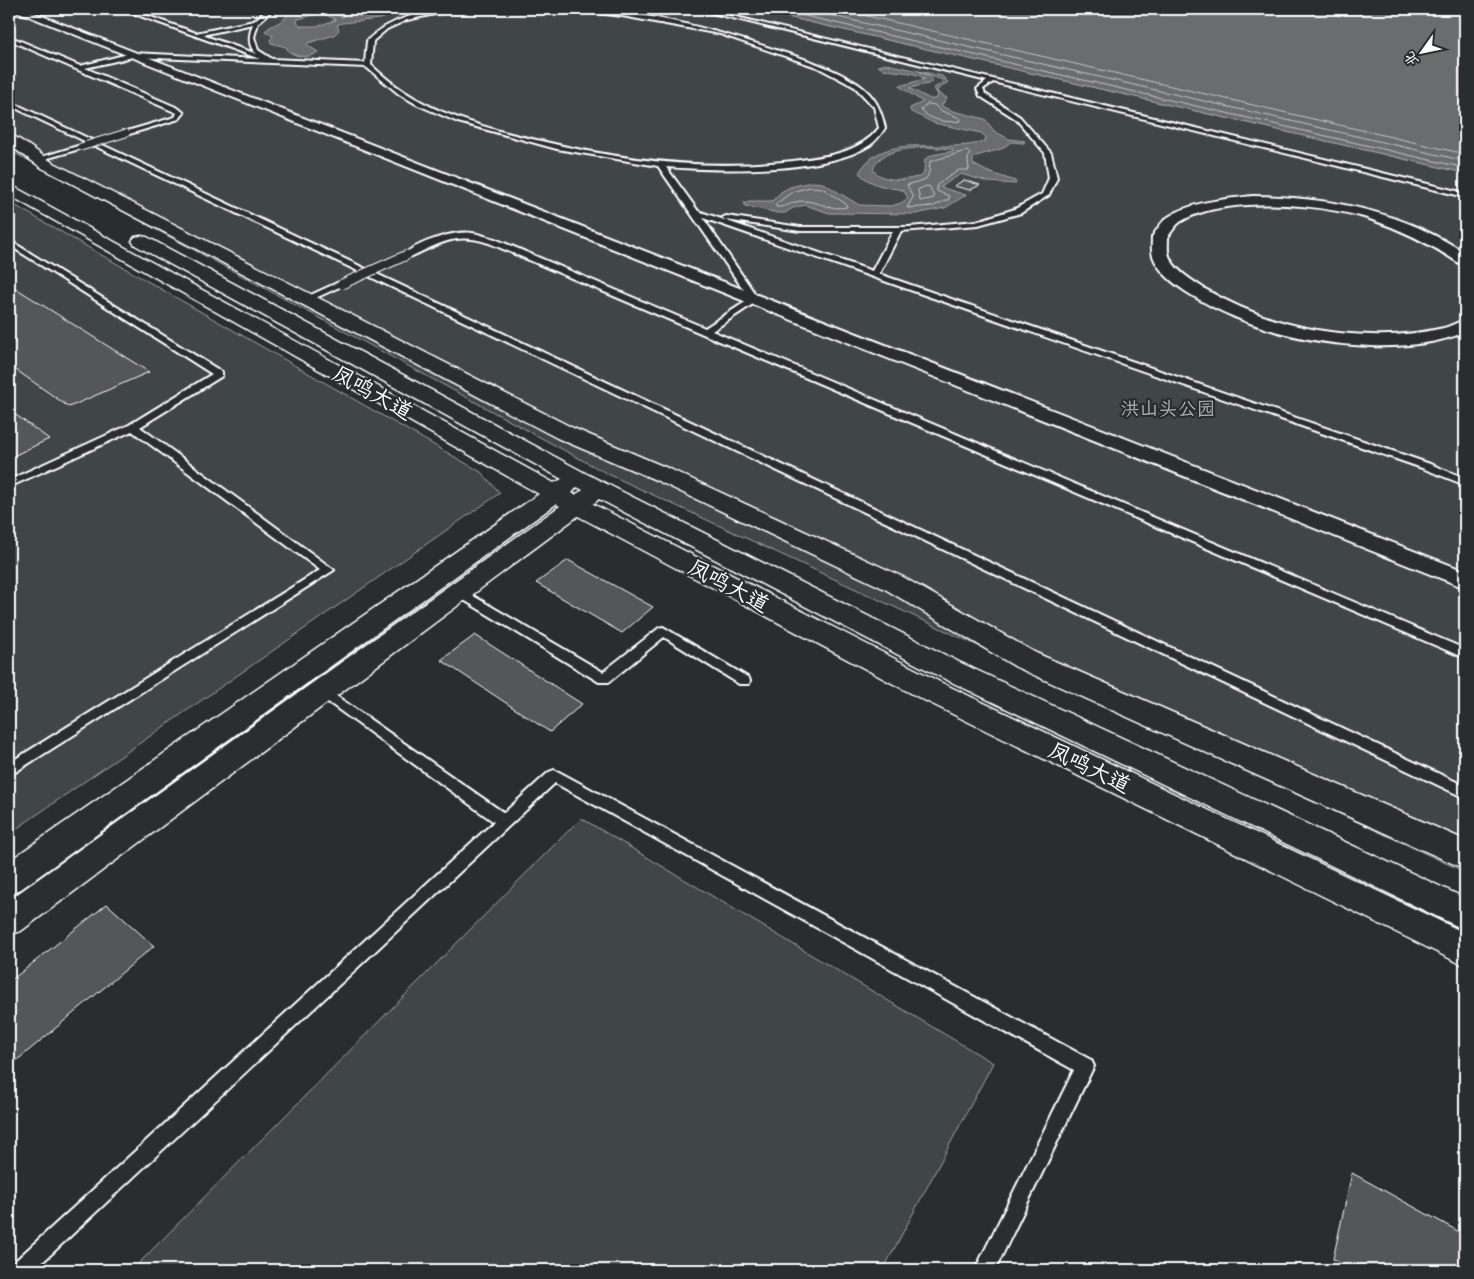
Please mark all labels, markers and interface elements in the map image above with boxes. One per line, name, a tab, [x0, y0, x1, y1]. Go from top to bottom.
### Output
north arrow	[1396, 28, 1446, 78]
text: 北	[1400, 47, 1425, 70]
street label: 凤鸣大道	[325, 359, 418, 430]
park label: 洪山头公园	[1120, 397, 1216, 424]
street label: 凤鸣大道	[681, 553, 774, 622]
street label: 凤鸣大道	[1042, 736, 1135, 803]

